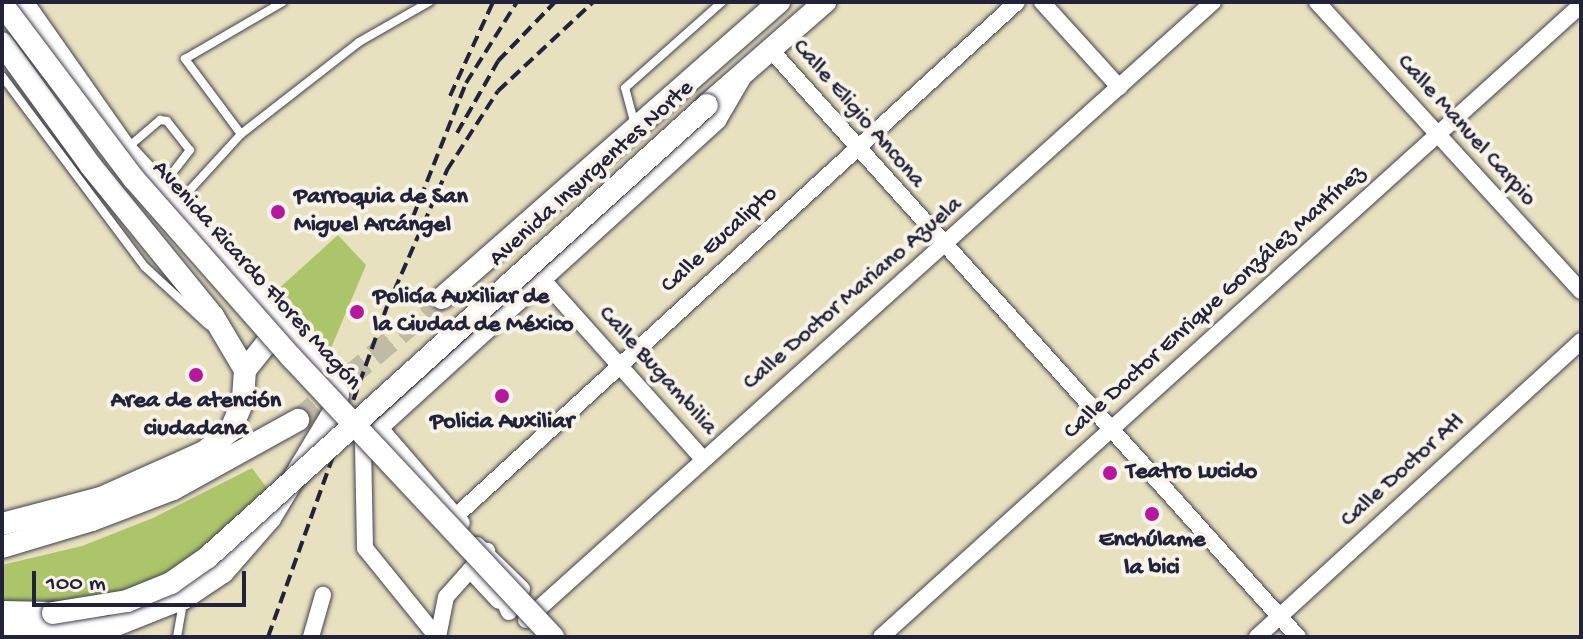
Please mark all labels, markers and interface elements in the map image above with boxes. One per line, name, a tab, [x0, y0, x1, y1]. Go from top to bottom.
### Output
street label: Calle Eligio Ancona	[785, 33, 931, 195]
street label: Calle Manuel Carpio	[1390, 49, 1542, 213]
street label: Avenida Insurgentes Norte	[484, 74, 700, 274]
street label: Avenida Ricardo Flores Magón	[145, 155, 367, 397]
street label: Calle Doctor Enrique González Martínez	[1058, 160, 1372, 446]
street label: Calle Eucalipto	[656, 180, 784, 300]
place label: Parroquia de San Miguel Arcángel	[294, 184, 468, 240]
street label: Calle Doctor Mariano Azuela	[737, 191, 969, 397]
marker: Parroquia de San Miguel Arcángel	[269, 203, 287, 221]
place label: Policía Auxiliar de la Ciudad de México	[373, 284, 574, 340]
street label: Calle Bugambilia	[591, 300, 723, 442]
marker: Policía Auxiliar de la Ciudad de México	[348, 303, 366, 321]
marker: Area de atención ciudadana	[187, 366, 205, 384]
marker: Policia Auxiliar	[493, 387, 511, 405]
place label: Area de atención ciudadana	[111, 388, 281, 444]
street label: Calle Doctor Atl	[1335, 408, 1471, 534]
place label: Policia Auxiliar	[430, 409, 574, 437]
place label: Teatro Lucido	[1126, 459, 1257, 487]
marker: Teatro Lucido	[1101, 464, 1119, 482]
marker: Enchúlame la bici	[1143, 505, 1161, 523]
place label: Enchúlame la bici	[1099, 527, 1205, 583]
scale bar	[36, 555, 250, 605]
text: 100 m	[46, 570, 106, 599]

